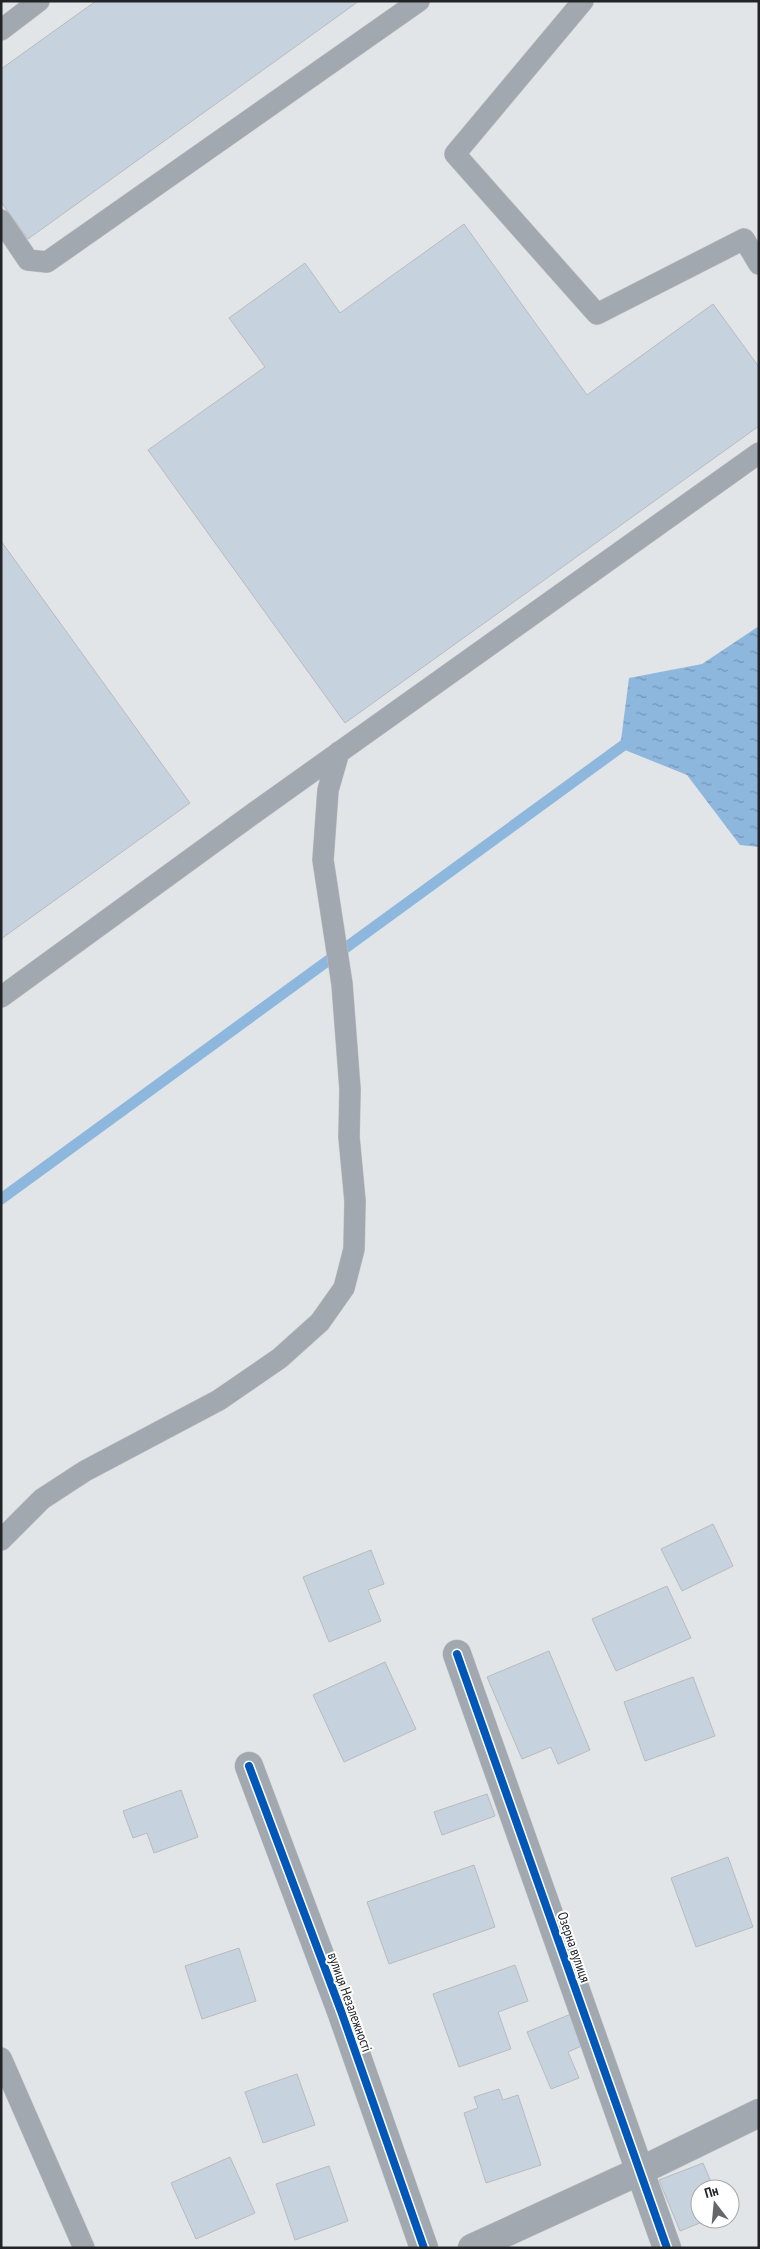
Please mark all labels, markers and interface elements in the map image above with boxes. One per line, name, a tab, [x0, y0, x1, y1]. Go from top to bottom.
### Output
street label: Озерна вулиця	[554, 1909, 594, 1985]
street label: вулиця Незалежності	[324, 1950, 376, 2054]
north arrow	[690, 2179, 740, 2229]
text: Пн	[702, 2181, 720, 2202]

